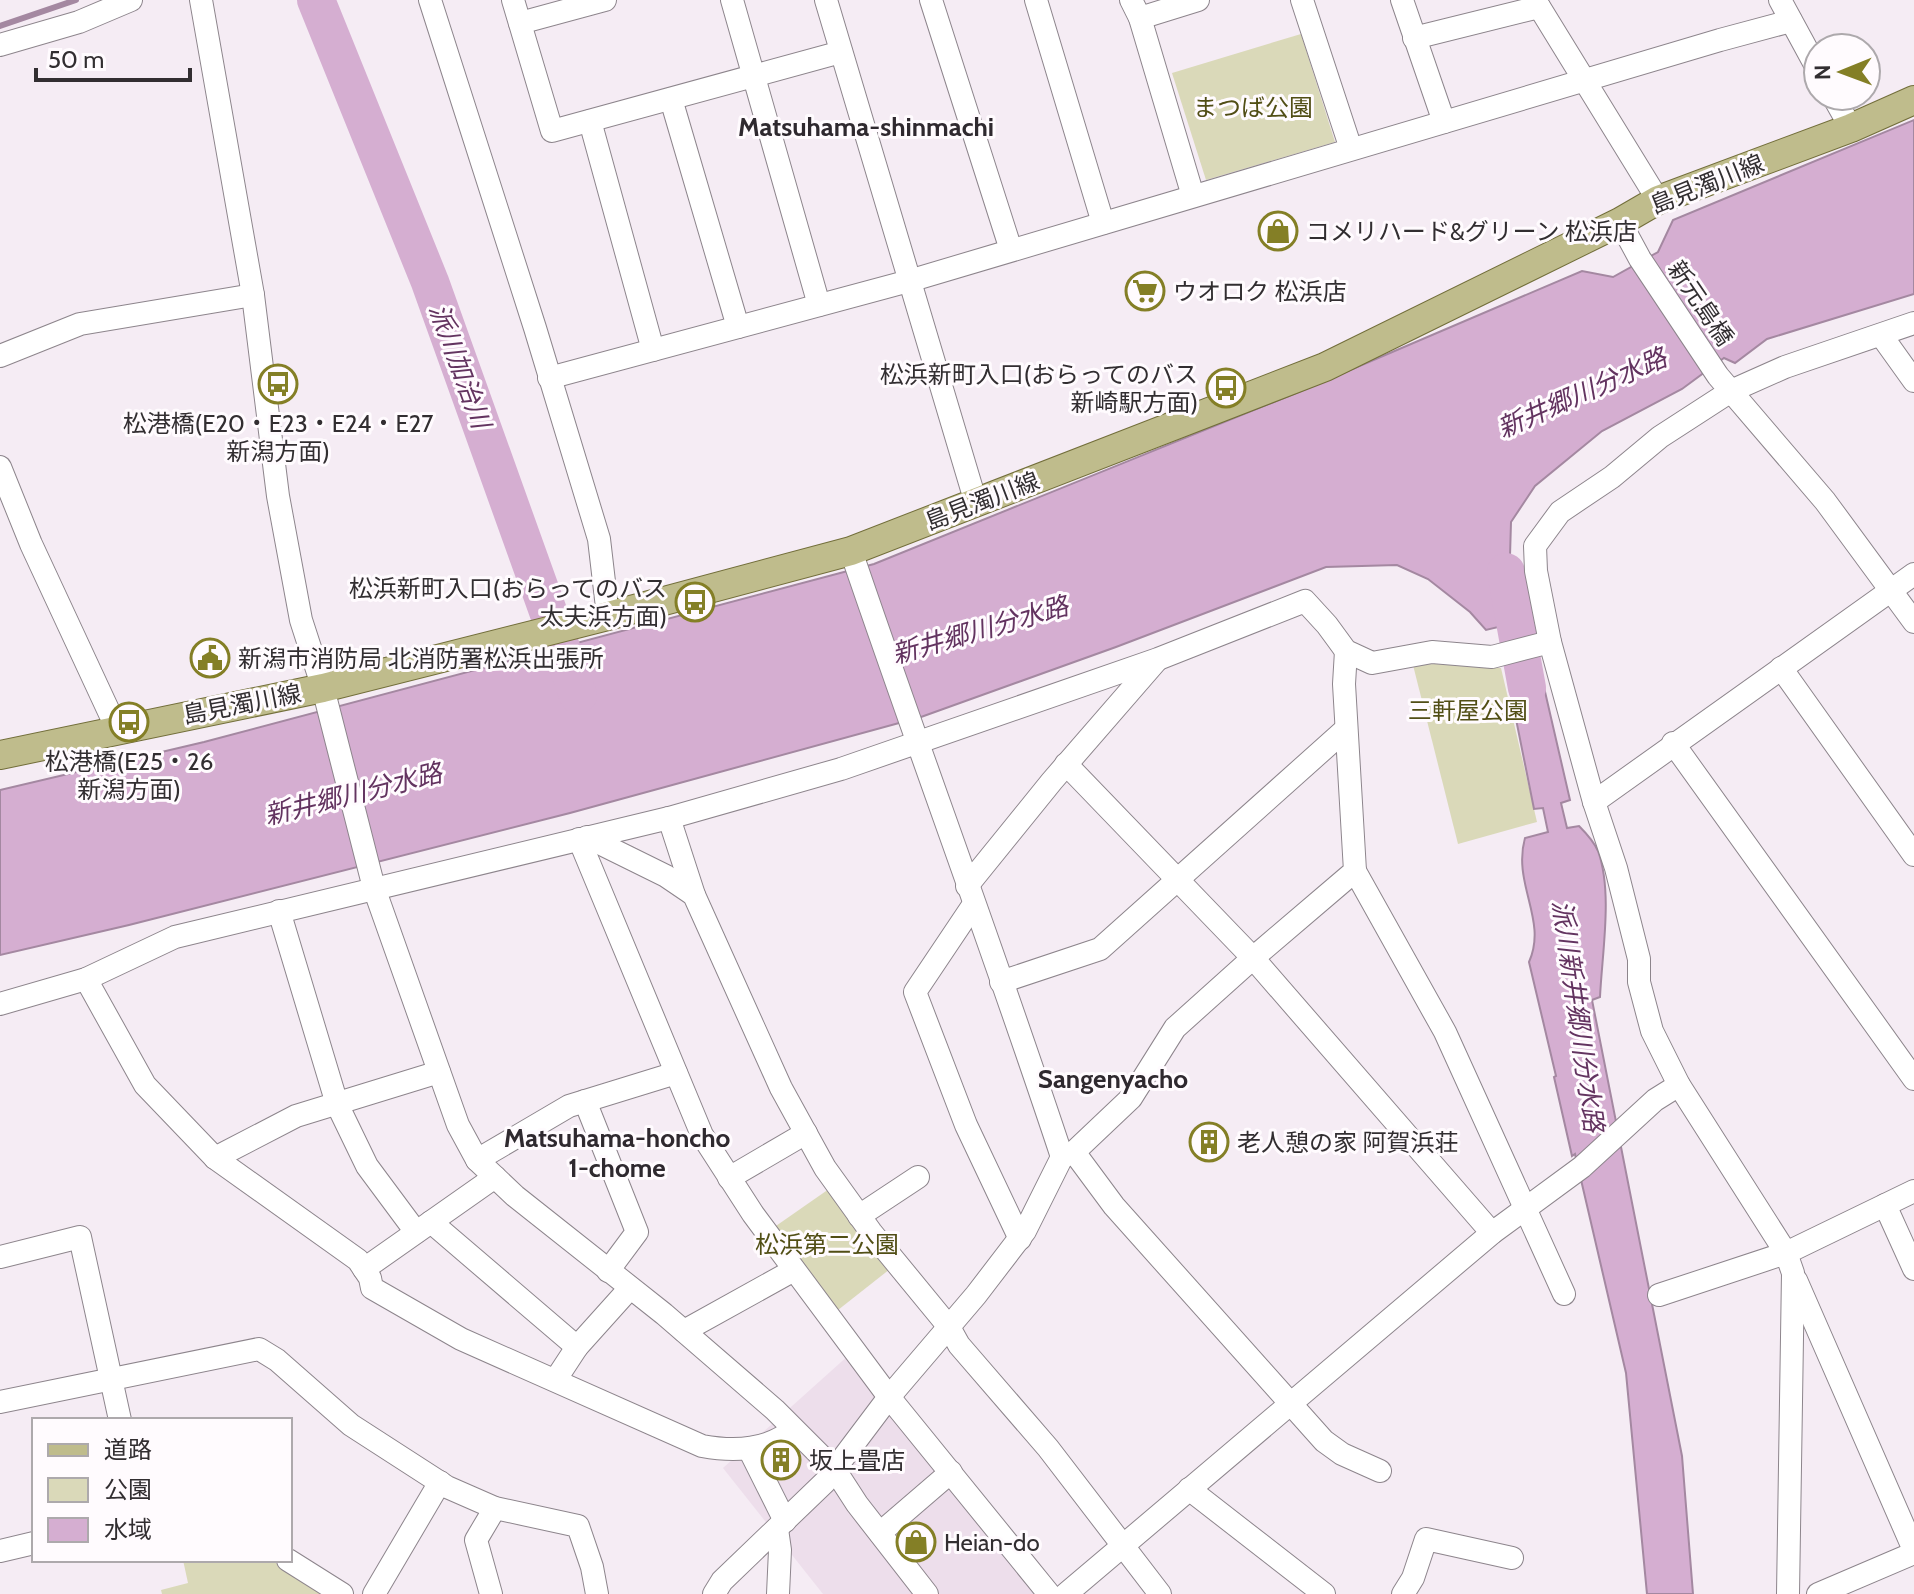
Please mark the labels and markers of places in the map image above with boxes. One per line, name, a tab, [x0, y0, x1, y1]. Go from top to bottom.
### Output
shop icon: コメリハード&グリーン 松浜店	[1257, 210, 1299, 252]
place label: コメリハード&グリーン 松浜店	[1306, 217, 1637, 246]
supermarket icon: ウオロク 松浜店	[1124, 270, 1166, 312]
place label: ウオロク 松浜店	[1173, 277, 1346, 306]
place label: 松浜新町入口(おらってのバス 新崎駅方面)	[880, 360, 1198, 417]
bus stop icon: 松港橋(E20・E23・E24・E27 新潟方面)	[257, 363, 299, 405]
bus stop icon: 松浜新町入口(おらってのバス 新崎駅方面)	[1205, 367, 1247, 409]
place label: 松港橋(E20・E23・E24・E27 新潟方面)	[123, 409, 433, 466]
place label: 松浜新町入口(おらってのバス 太夫浜方面)	[349, 574, 667, 631]
bus stop icon: 松浜新町入口(おらってのバス 太夫浜方面)	[674, 581, 716, 623]
public building icon: 新潟市消防局 北消防署松浜出張所	[189, 637, 231, 679]
place label: 新潟市消防局 北消防署松浜出張所	[238, 644, 603, 673]
bus stop icon: 松港橋(E25・26 新潟方面)	[108, 701, 150, 743]
place label: 松港橋(E25・26 新潟方面)	[45, 747, 213, 804]
building icon: 老人憩の家 阿賀浜荘	[1188, 1121, 1230, 1163]
place label: 老人憩の家 阿賀浜荘	[1237, 1128, 1458, 1157]
building icon: 坂上畳店	[760, 1439, 802, 1481]
place label: 坂上畳店	[809, 1446, 905, 1475]
shop icon: Heian-do	[895, 1521, 937, 1563]
place label: Heian-do	[944, 1528, 1040, 1557]

